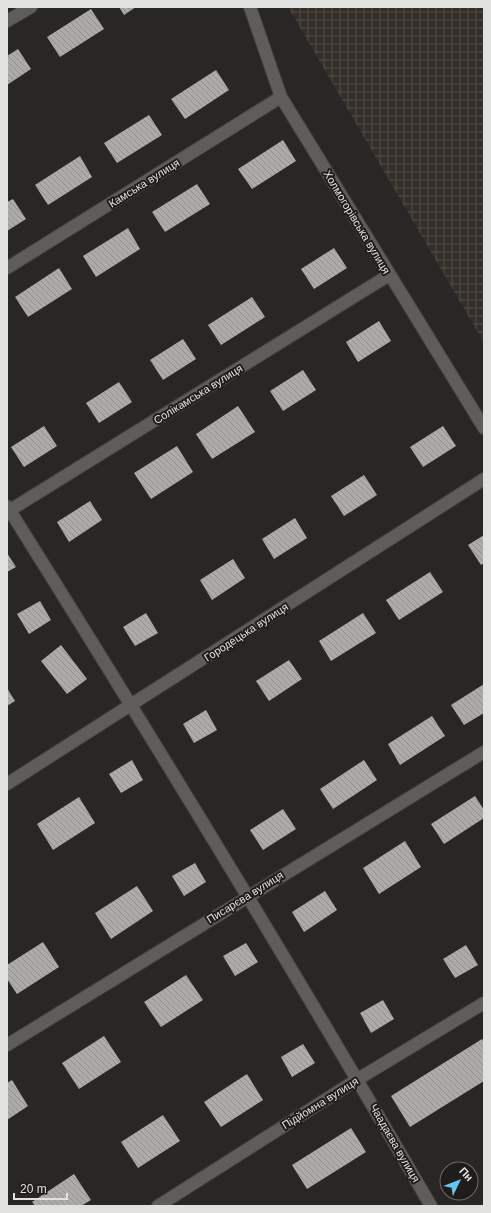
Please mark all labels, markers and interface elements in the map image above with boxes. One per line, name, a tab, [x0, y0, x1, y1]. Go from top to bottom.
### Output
street label: Камська вулиця	[106, 156, 182, 210]
street label: Холмогорівська вулиця	[321, 168, 393, 276]
street label: Солікамська вулиця	[151, 362, 245, 426]
street label: Городецька вулиця	[202, 600, 290, 664]
street label: Писарєва вулиця	[205, 869, 286, 925]
street label: Підйомна вулиця	[280, 1075, 360, 1131]
street label: Чаадаєва вулиця	[368, 1102, 422, 1184]
north arrow	[439, 1161, 479, 1201]
text: Пн	[457, 1165, 476, 1184]
scale bar	[14, 1175, 67, 1201]
text: 20 m	[20, 1182, 47, 1196]

